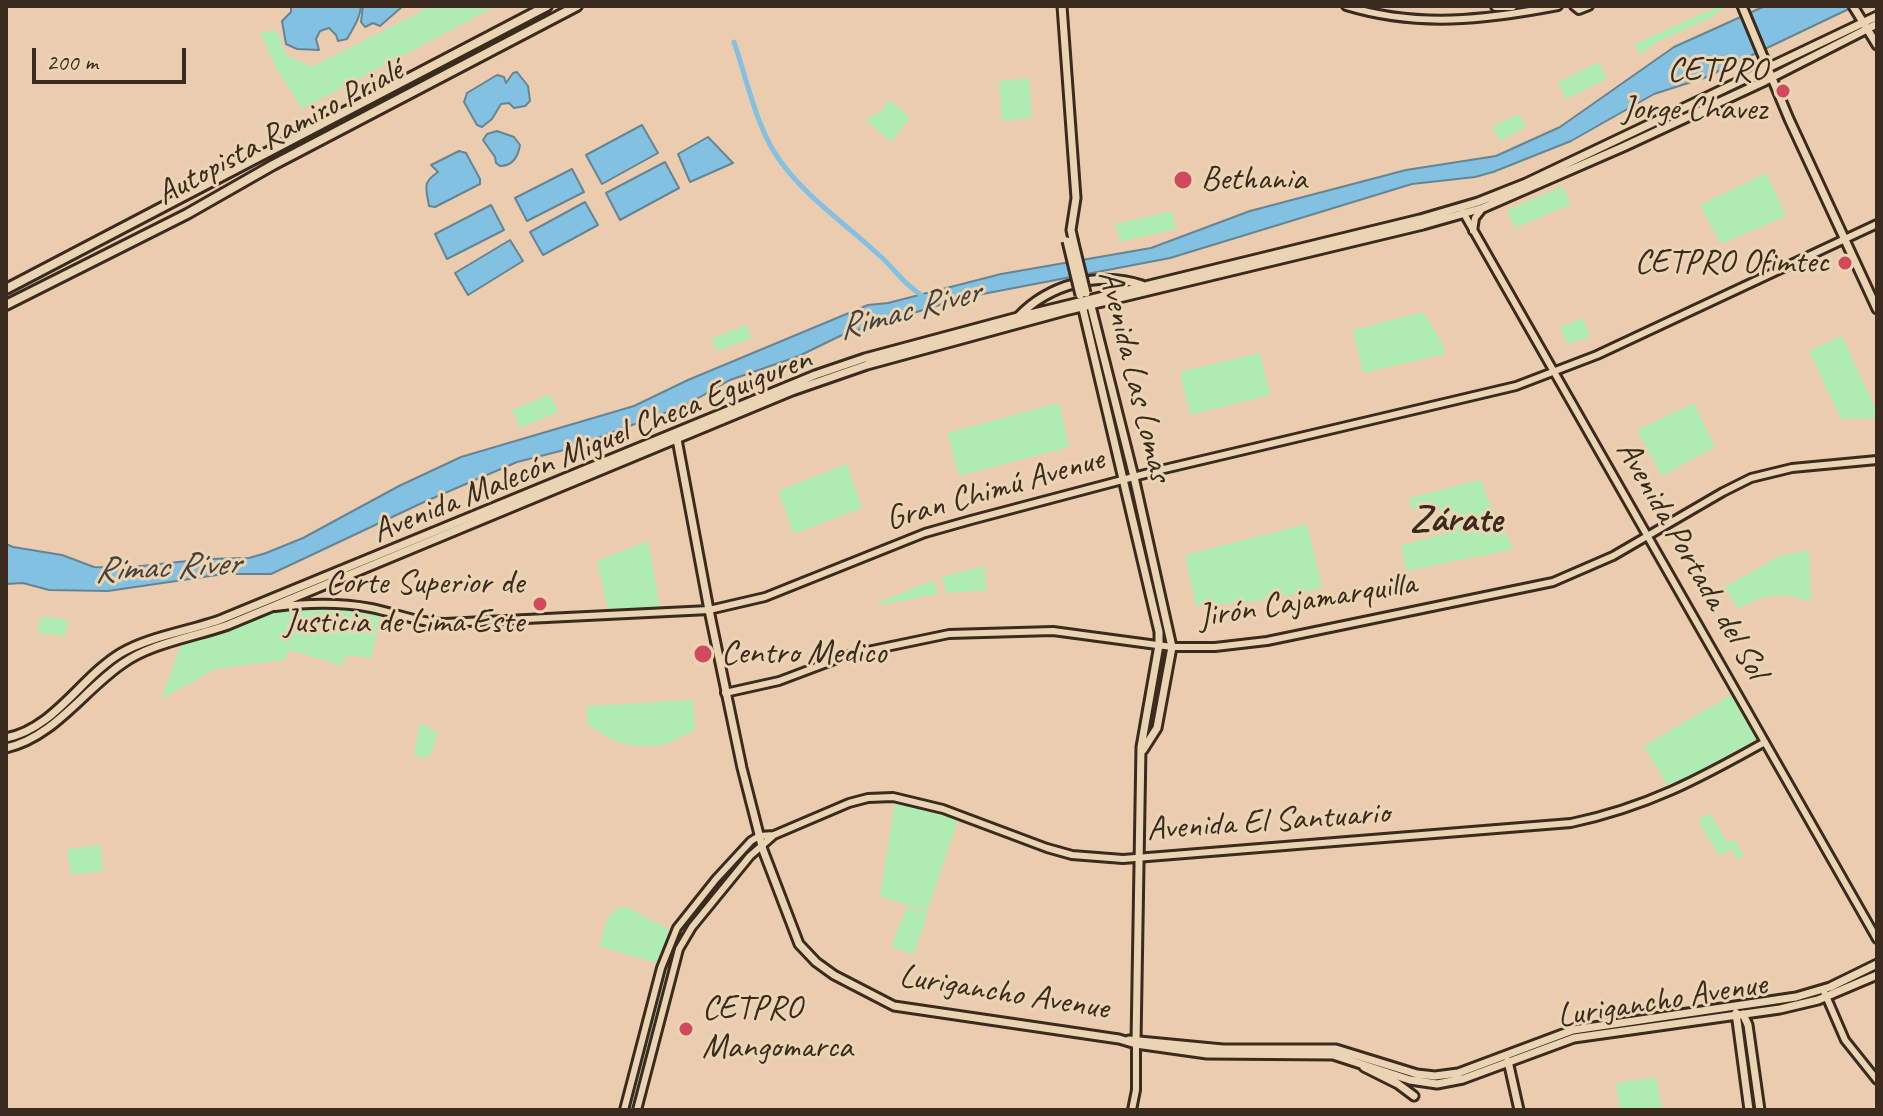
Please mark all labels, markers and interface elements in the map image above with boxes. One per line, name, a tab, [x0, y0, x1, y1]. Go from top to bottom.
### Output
scale bar	[36, 32, 190, 82]
text: 200 m	[46, 47, 98, 77]
street label: Autopista Ramiro Prialé	[150, 51, 410, 215]
place label: CETPRO Jorge Chavez	[1622, 51, 1767, 130]
marker: CETPRO Jorge Chavez	[1774, 82, 1792, 100]
place label: Bethania	[1201, 160, 1307, 200]
marker: Bethania	[1172, 169, 1194, 191]
place label: CETPRO Ofimtec	[1635, 243, 1829, 283]
marker: CETPRO Ofimtec	[1836, 254, 1854, 272]
street label: Avenida Las Lomas	[1088, 266, 1180, 486]
water label: Rimac River	[833, 271, 985, 351]
street label: Avenida Malecón Miguel Checa Eguiguren	[367, 339, 817, 553]
street label: Avenida Portada del Sol	[1606, 434, 1776, 686]
street label: Gran Chimú Avenue	[881, 439, 1109, 541]
district label: Zárate	[1410, 498, 1502, 544]
water label: Rimac River	[93, 543, 241, 593]
place label: Corte Superior de Justicia de Lima Este	[284, 564, 524, 644]
street label: Jirón Cajamarquilla	[1195, 564, 1419, 638]
marker: Corte Superior de Justicia de Lima Este	[531, 595, 549, 613]
place label: Centro Medico	[721, 634, 886, 674]
marker: Centro Medico	[692, 643, 714, 665]
street label: Avenida El Santuario	[1145, 793, 1391, 851]
street label: Lurigancho Avenue	[896, 956, 1112, 1030]
street label: Lurigancho Avenue	[1554, 964, 1770, 1038]
place label: CETPRO Mangomarca	[702, 989, 853, 1068]
marker: CETPRO Mangomarca	[677, 1020, 695, 1038]

